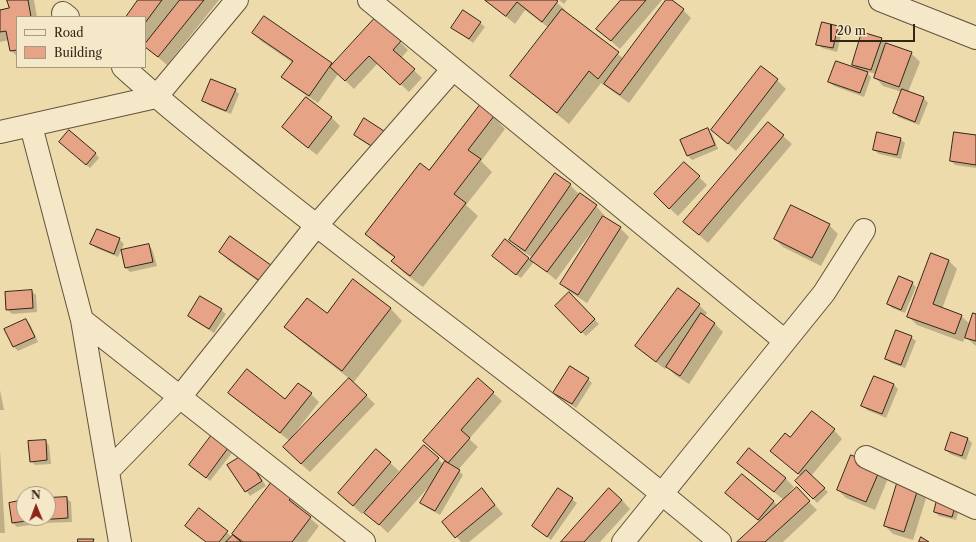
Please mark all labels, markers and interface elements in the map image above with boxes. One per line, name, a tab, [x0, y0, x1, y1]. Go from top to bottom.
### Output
legend	[16, 16, 146, 68]
scale bar	[832, 16, 917, 42]
text: 20 m	[837, 23, 866, 38]
text: Road	[54, 25, 84, 40]
text: Building	[54, 45, 102, 60]
north arrow	[16, 486, 56, 526]
text: N	[31, 488, 41, 502]

